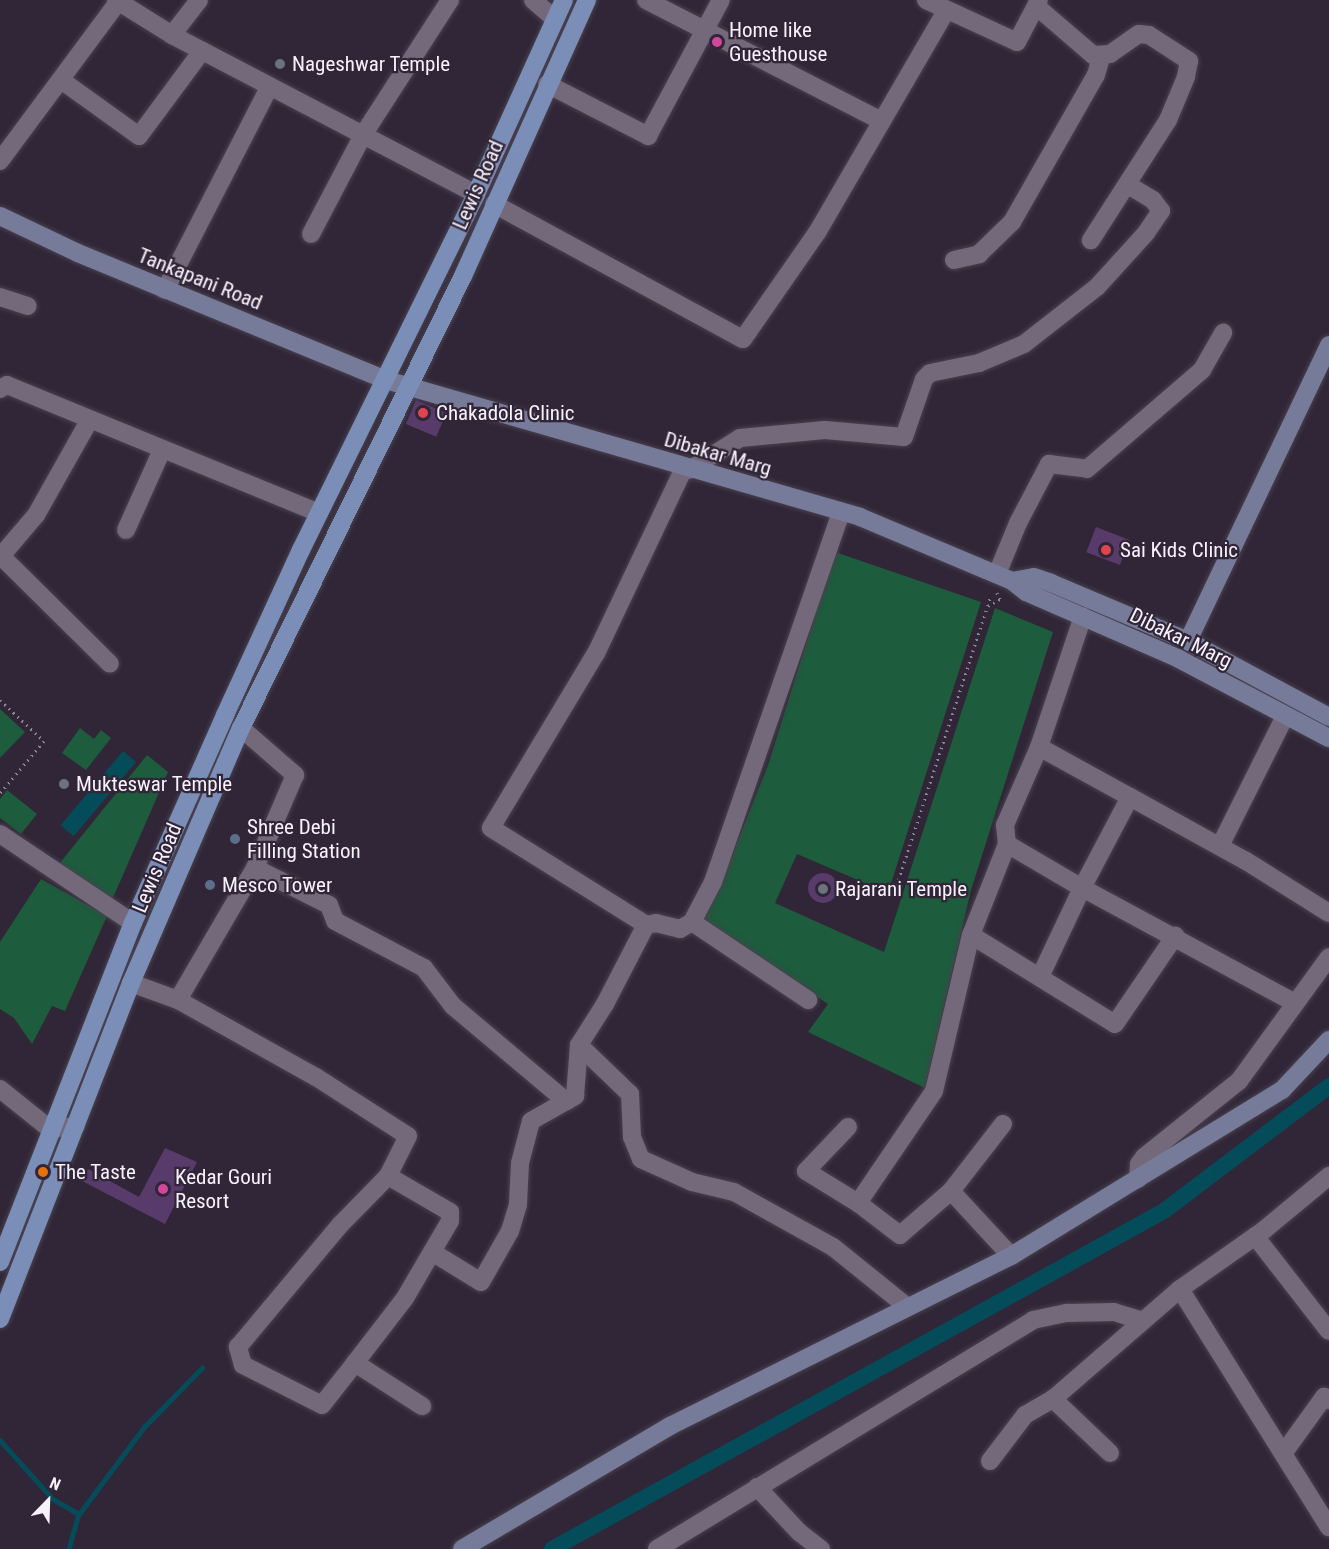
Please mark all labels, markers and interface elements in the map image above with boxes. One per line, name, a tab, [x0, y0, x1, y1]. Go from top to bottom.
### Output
place label: Home like Guesthouse	[729, 17, 827, 67]
marker: Home like Guesthouse	[710, 35, 724, 49]
place label: Nageshwar Temple	[292, 51, 451, 77]
marker: Nageshwar Temple	[273, 57, 287, 71]
street label: Lewis Road	[447, 137, 509, 233]
street label: Tankapani Road	[134, 243, 266, 315]
place label: Chakadola Clinic	[436, 400, 575, 426]
marker: Chakadola Clinic	[414, 404, 432, 422]
street label: Dibakar Marg	[661, 427, 775, 481]
place label: Sai Kids Clinic	[1120, 537, 1238, 563]
marker: Sai Kids Clinic	[1097, 541, 1115, 559]
street label: Dibakar Marg	[1126, 602, 1236, 674]
place label: Mukteswar Temple	[76, 771, 233, 797]
marker: Mukteswar Temple	[57, 777, 71, 791]
place label: Shree Debi Filling Station	[247, 814, 361, 864]
street label: Lewis Road	[127, 819, 187, 917]
marker: Shree Debi Filling Station	[228, 832, 242, 846]
place label: Mesco Tower	[222, 872, 333, 898]
place label: Rajarani Temple	[835, 876, 967, 902]
marker: Mesco Tower	[203, 878, 217, 892]
marker: Rajarani Temple	[816, 882, 830, 896]
place label: The Taste	[55, 1159, 136, 1185]
place label: Kedar Gouri Resort	[175, 1164, 272, 1214]
marker: The Taste	[36, 1165, 50, 1179]
marker: Kedar Gouri Resort	[156, 1182, 170, 1196]
north arrow	[18, 1471, 78, 1531]
text: N	[47, 1473, 63, 1495]

